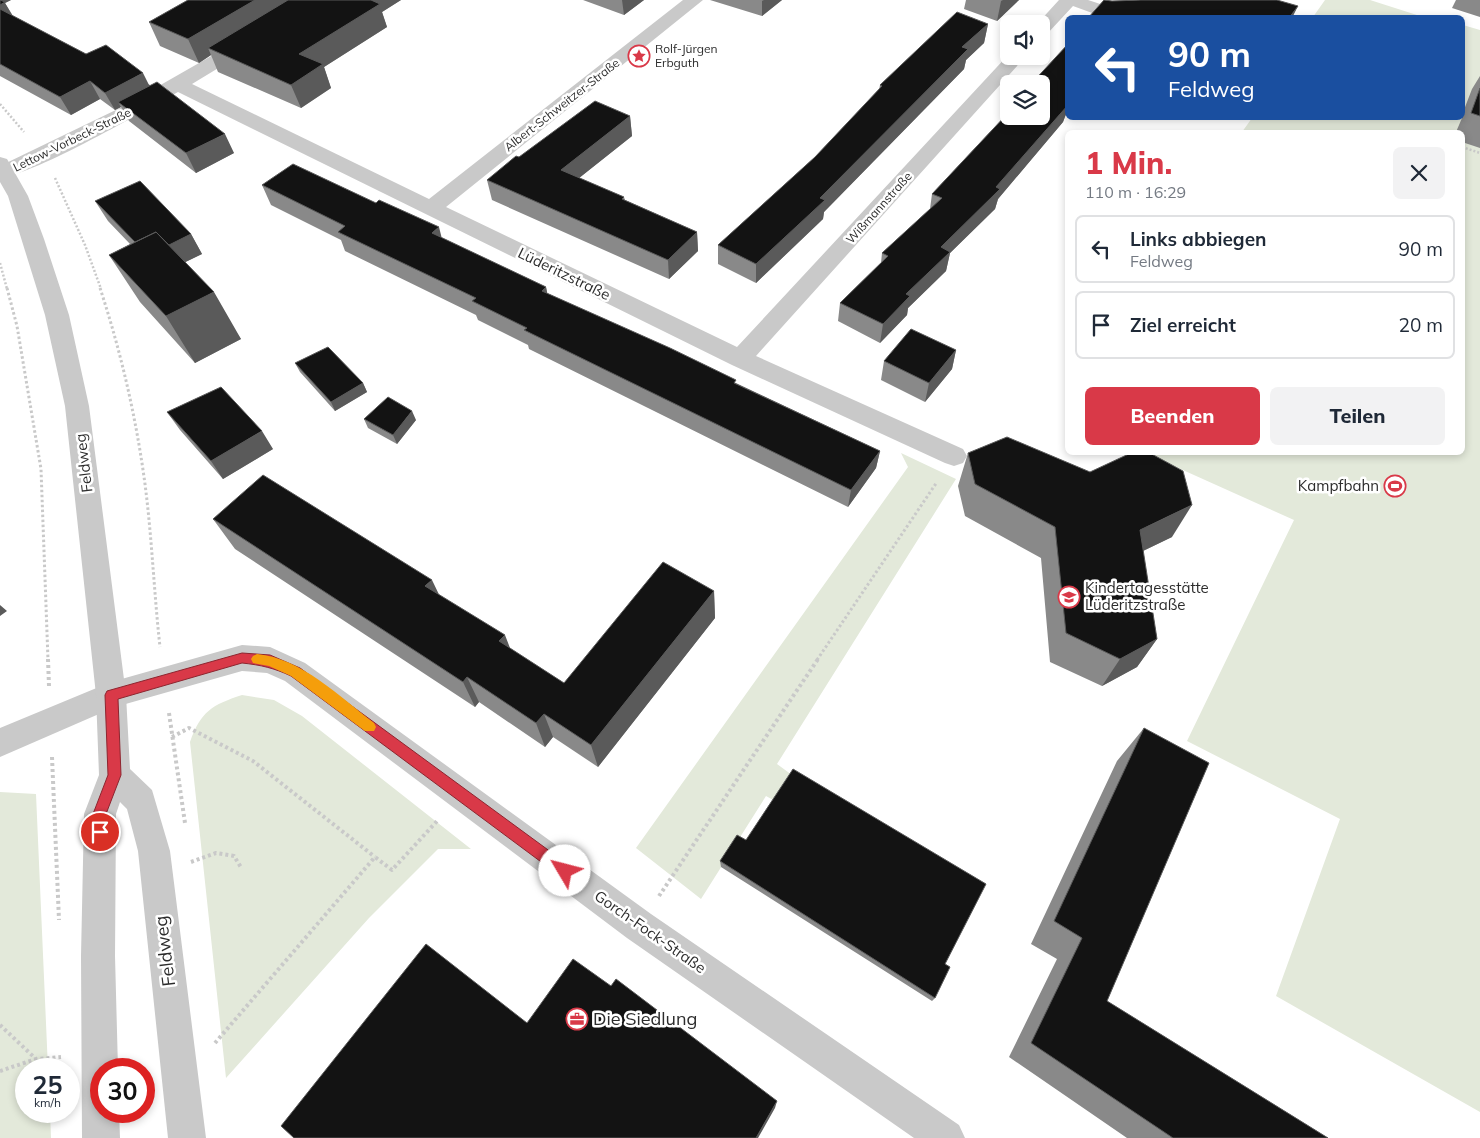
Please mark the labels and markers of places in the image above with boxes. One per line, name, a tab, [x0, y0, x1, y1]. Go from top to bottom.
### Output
place label: Rolf-Jürgen Erbguth	[655, 41, 718, 70]
place icon: Rolf-Jürgen Erbguth	[627, 44, 651, 68]
sports icon: Kampfbahn	[1383, 474, 1407, 498]
place label: Kampfbahn	[1298, 476, 1379, 495]
place label: Kindertagesstätte Lüderitzstraße	[1085, 578, 1209, 614]
school or university icon: Kindertagesstätte Lüderitzstraße	[1057, 585, 1081, 609]
pin	[79, 811, 121, 853]
office icon: Die Siedlung	[565, 1007, 589, 1031]
place label: Die Siedlung	[593, 1007, 697, 1030]

